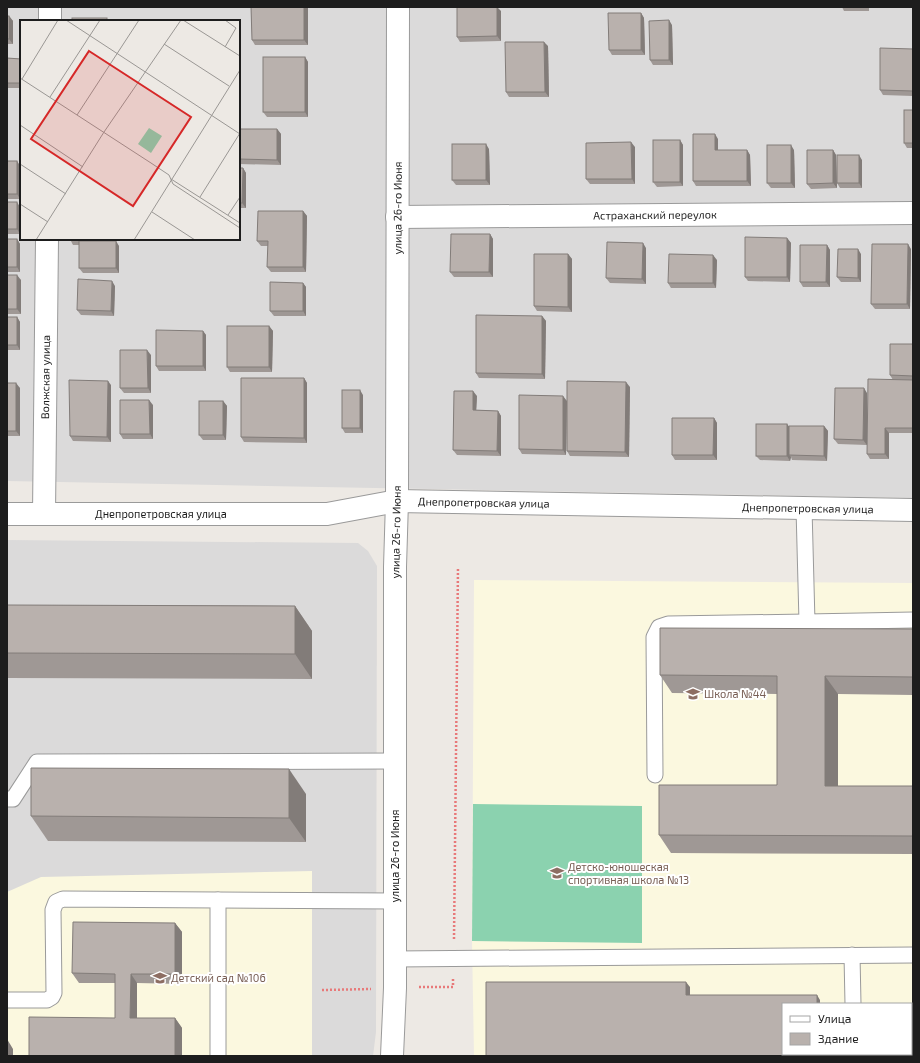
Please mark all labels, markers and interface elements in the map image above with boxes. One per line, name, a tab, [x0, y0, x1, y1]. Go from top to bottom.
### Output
inset map	[20, 20, 240, 240]
street label: улица 26-го Июня	[390, 161, 405, 255]
street label: Астраханский переулок	[593, 208, 717, 222]
street label: Волжская улица	[38, 335, 53, 419]
street label: улица 26-го Июня	[388, 485, 404, 579]
street label: Днепропетровская улица	[418, 494, 550, 510]
street label: Днепропетровская улица	[742, 500, 874, 516]
street label: Днепропетровская улица	[95, 507, 227, 521]
school or university icon: Школа №44	[685, 686, 701, 702]
place label: Школа №44	[704, 687, 766, 700]
street label: улица 26-го Июня	[388, 809, 402, 903]
place label: Детско-юношеская спортивная школа №13	[568, 860, 689, 886]
school or university icon: Детско-юношеская спортивная школа №13	[549, 865, 565, 881]
school or university icon: Детский сад №106	[152, 970, 168, 986]
place label: Детский сад №106	[171, 971, 266, 984]
legend	[782, 1003, 912, 1055]
text: Улица	[818, 1011, 851, 1025]
text: Здание	[818, 1031, 859, 1045]

